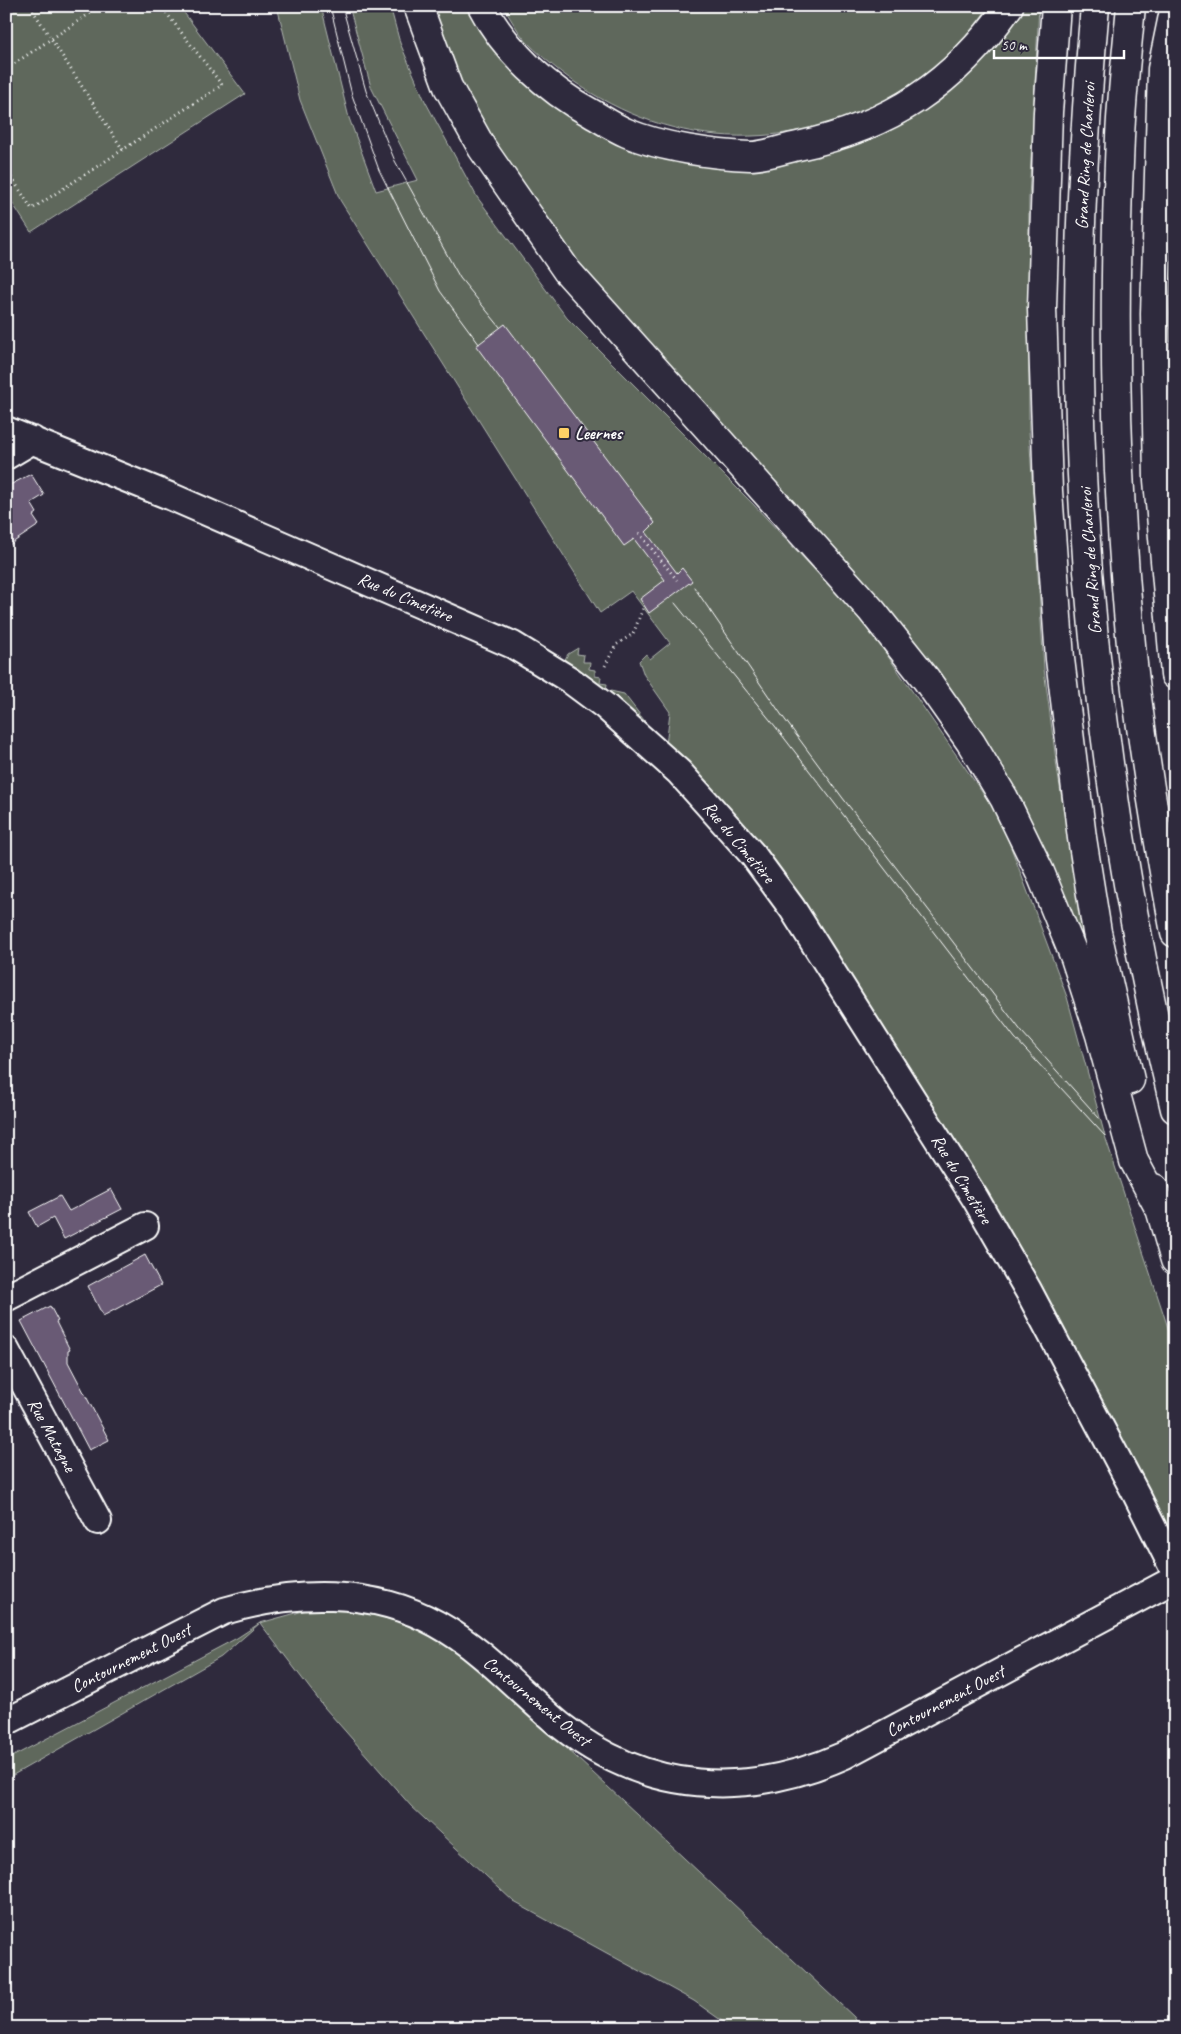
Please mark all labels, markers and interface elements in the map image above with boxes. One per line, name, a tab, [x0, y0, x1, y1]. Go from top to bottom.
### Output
scale bar	[994, 28, 1124, 60]
text: 50 m	[1001, 36, 1028, 55]
street label: Grand Ring de Charleroi	[1070, 79, 1100, 230]
place label: Leernes	[575, 422, 623, 444]
marker: Leernes	[557, 426, 571, 440]
street label: Grand Ring de Charleroi	[1074, 484, 1106, 635]
street label: Rue du Cimetière	[355, 567, 457, 627]
street label: Rue du Cimetière	[698, 797, 780, 888]
street label: Rue du Cimetière	[927, 1130, 998, 1229]
street label: Rue Matagne	[23, 1394, 82, 1477]
street label: Contournement Ouest	[68, 1617, 197, 1698]
street label: Contournement Ouest	[479, 1651, 597, 1753]
street label: Contournement Ouest	[882, 1659, 1011, 1742]

